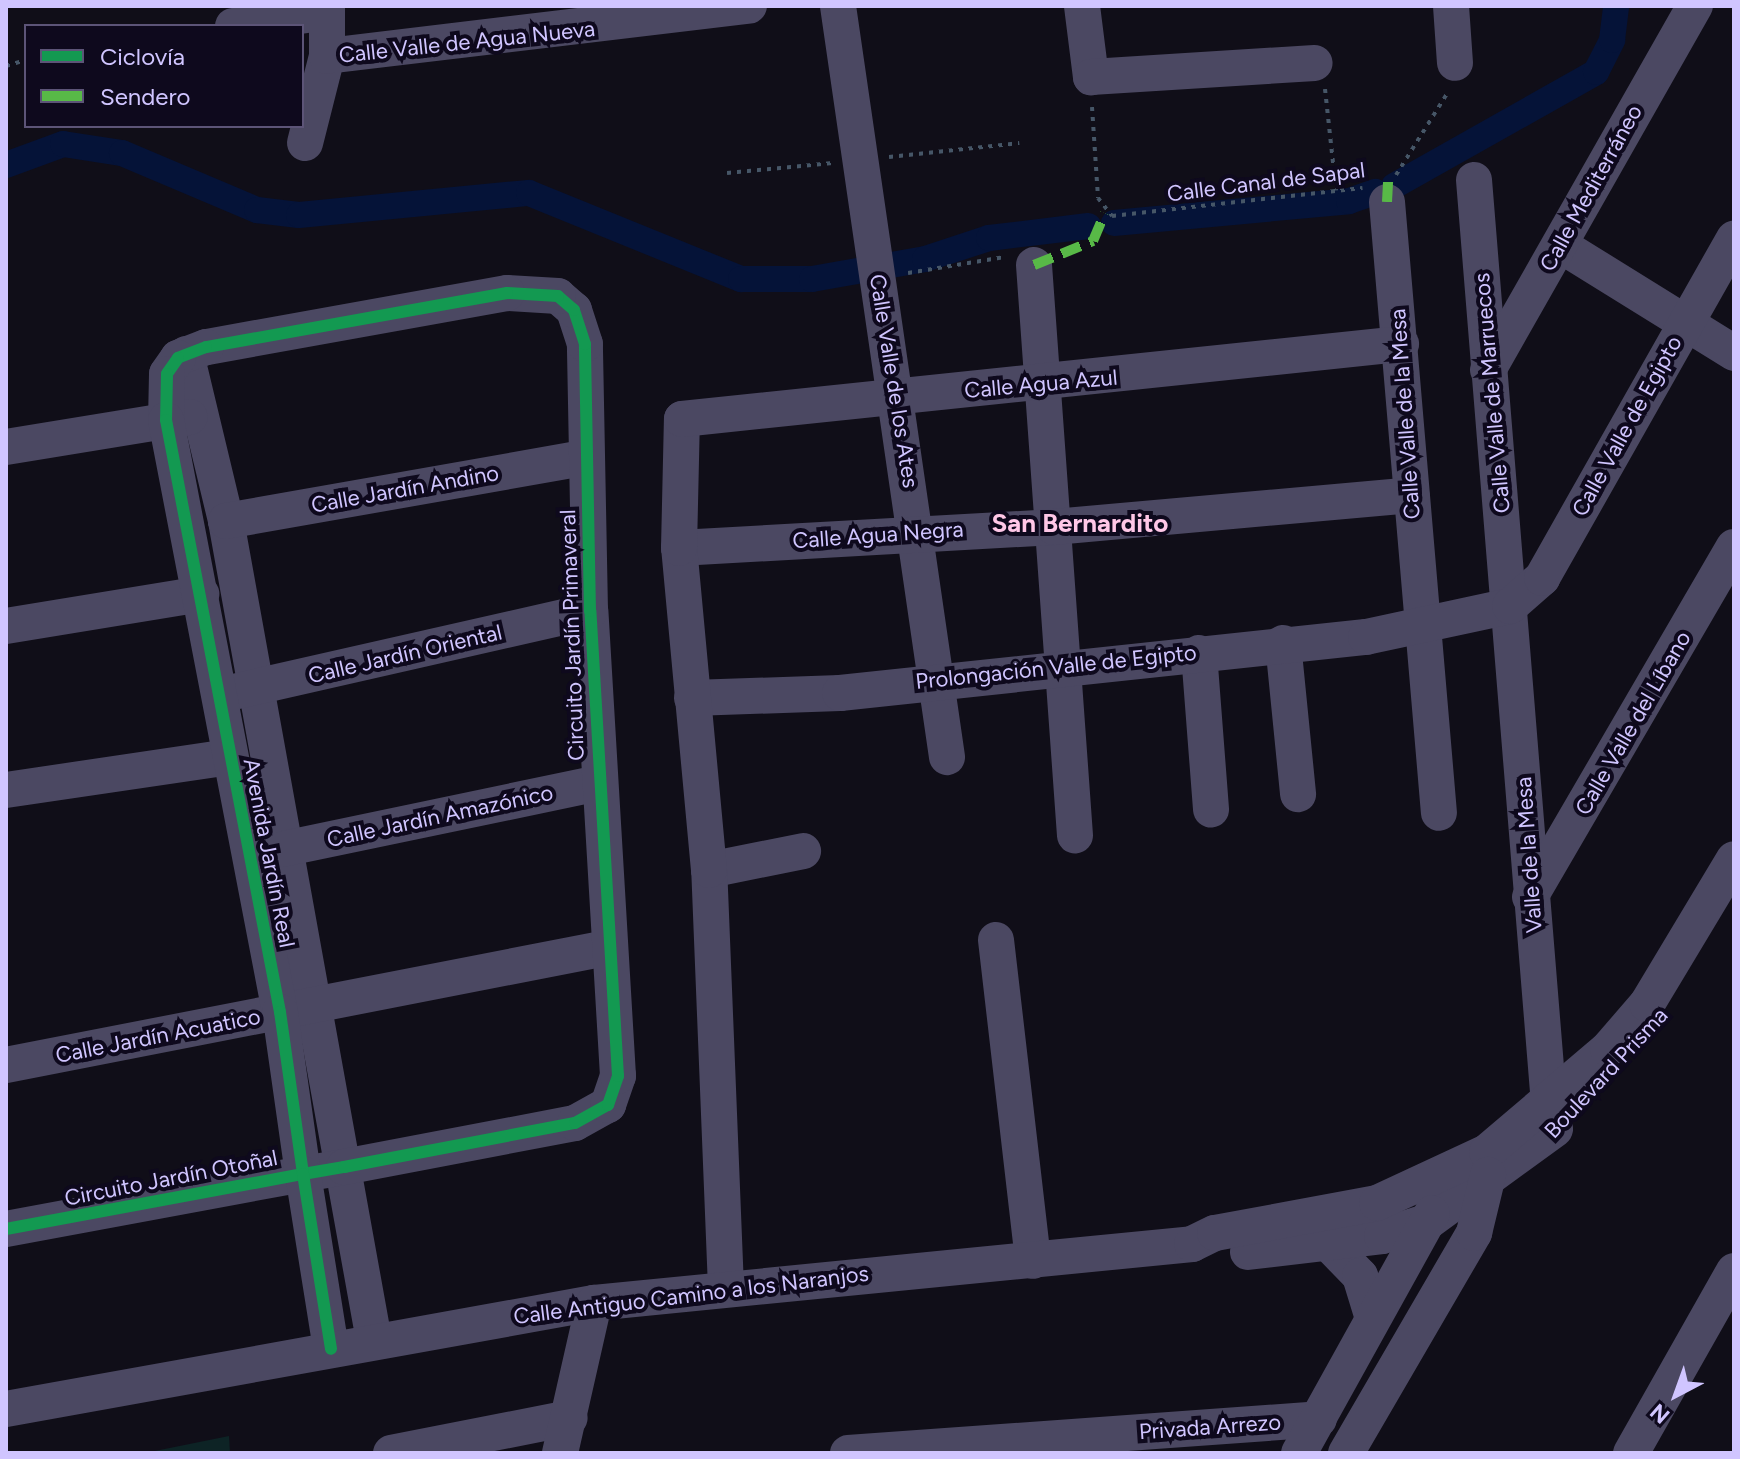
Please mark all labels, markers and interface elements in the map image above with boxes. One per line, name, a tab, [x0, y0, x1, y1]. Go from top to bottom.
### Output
street label: Calle Valle de Agua Nueva	[338, 15, 596, 69]
legend	[24, 24, 304, 128]
text: Ciclovía	[100, 42, 185, 71]
text: Sendero	[100, 82, 190, 111]
street label: Calle Mediterráneo	[1534, 100, 1648, 276]
street label: Calle Canal de Sapal	[1166, 157, 1366, 207]
street label: Calle Valle de los Ates	[864, 272, 924, 490]
street label: Calle Valle de Marruecos	[1468, 272, 1516, 514]
street label: Calle Valle de la Mesa	[1384, 308, 1426, 520]
street label: Calle Valle de Egipto	[1566, 331, 1688, 521]
street label: Calle Agua Azul	[963, 364, 1119, 404]
street label: Calle Jardín Andino	[309, 459, 501, 519]
district label: San Bernardito	[992, 508, 1168, 540]
street label: Circuito Jardín Primaveral	[554, 509, 590, 761]
street label: Calle Agua Negra	[792, 516, 964, 554]
street label: Calle Jardín Oriental	[306, 619, 504, 689]
street label: Calle Valle del Líbano	[1570, 626, 1696, 820]
street label: Prolongación Valle de Egipto	[914, 639, 1198, 695]
street label: Avenida Jardín Real	[238, 756, 300, 950]
street label: Valle de la Mesa	[1510, 776, 1548, 934]
street label: Calle Jardín Amazónico	[325, 779, 555, 853]
street label: Boulevard Prisma	[1539, 1002, 1673, 1144]
street label: Calle Jardín Acuatico	[53, 1003, 263, 1069]
street label: Circuito Jardín Otoñal	[62, 1144, 280, 1212]
street label: Calle Antiguo Camino a los Naranjos	[512, 1260, 870, 1330]
north arrow	[1636, 1355, 1716, 1435]
text: N	[1645, 1398, 1675, 1429]
street label: Privada Arrezo	[1138, 1409, 1282, 1445]

